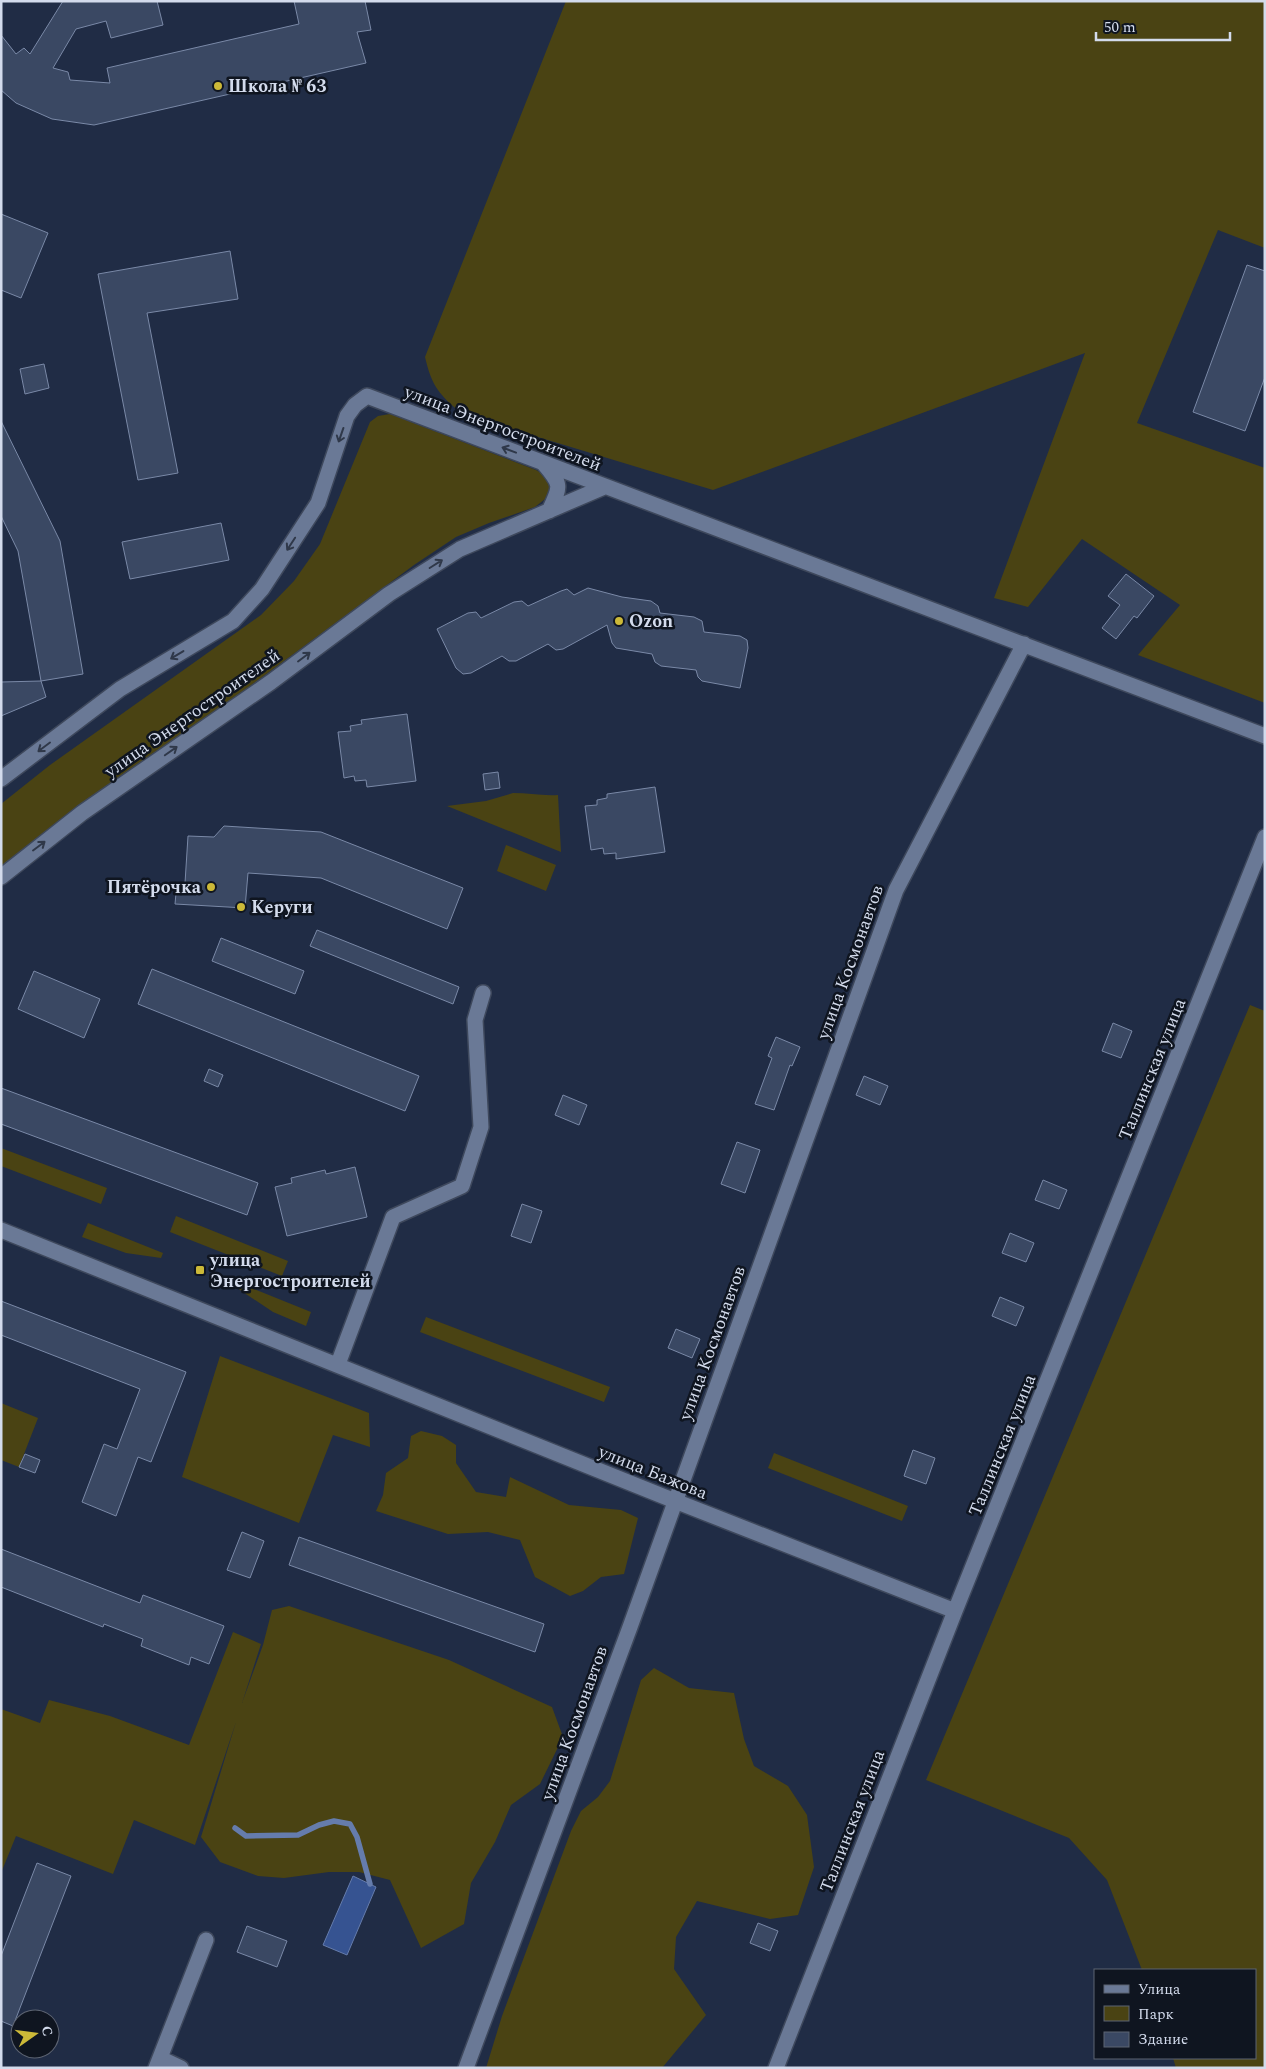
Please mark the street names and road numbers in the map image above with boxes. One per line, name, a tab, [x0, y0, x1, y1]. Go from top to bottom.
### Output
street label: улица Энергостроителей	[400, 378, 605, 479]
street label: улица Энергостроителей	[98, 642, 286, 785]
street label: улица Космонавтов	[810, 881, 891, 1044]
street label: Таллинская улица	[1112, 994, 1193, 1144]
street label: улица Космонавтов	[672, 1262, 753, 1425]
street label: Таллинская улица	[962, 1370, 1043, 1520]
street label: улица Бажова	[593, 1438, 712, 1507]
street label: улица Космонавтов	[534, 1642, 615, 1805]
street label: Таллинская улица	[813, 1746, 892, 1896]

